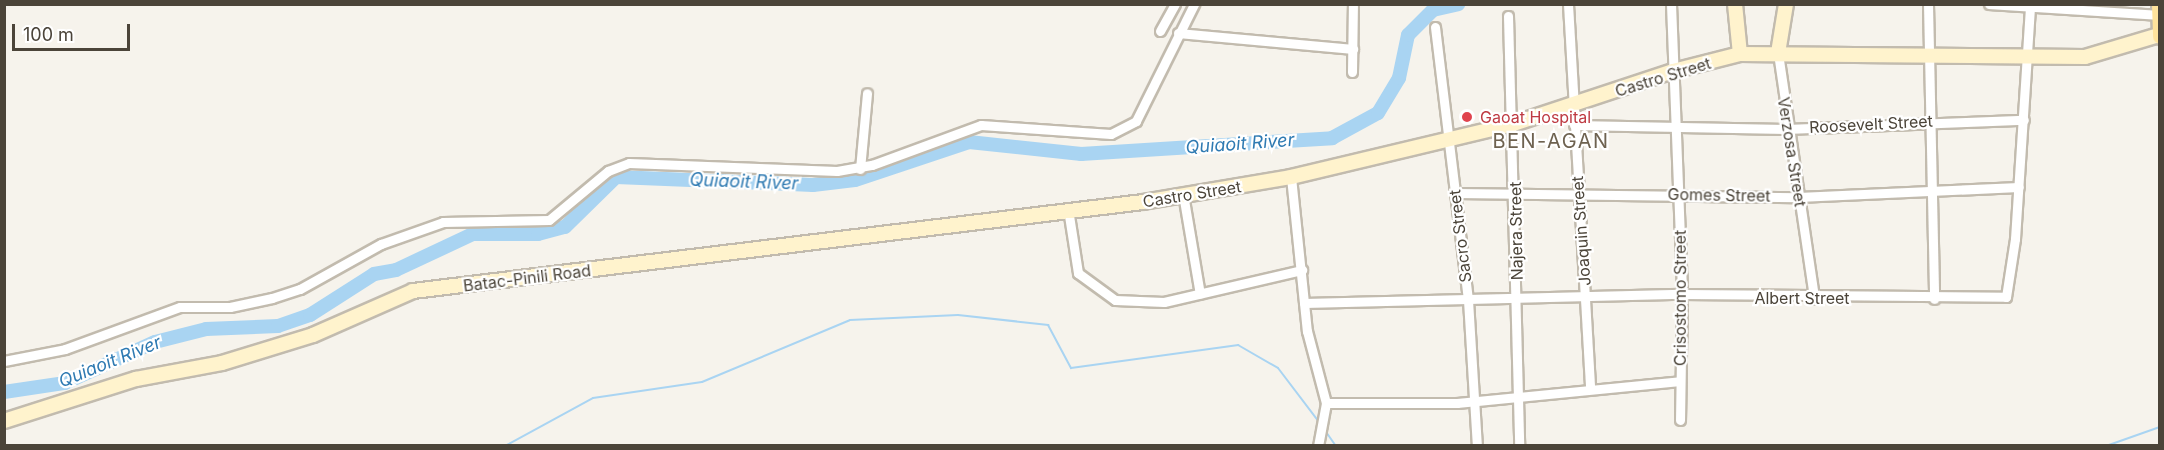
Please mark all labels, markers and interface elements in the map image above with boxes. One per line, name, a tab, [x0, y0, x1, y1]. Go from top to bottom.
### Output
scale bar	[15, 12, 134, 50]
text: 100 m	[23, 24, 74, 45]
street label: Castro Street	[1613, 53, 1713, 101]
street label: Verzosa Street	[1774, 96, 1810, 208]
place label: Gaoat Hospital	[1480, 107, 1591, 127]
marker: Gaoat Hospital	[1458, 108, 1476, 126]
street label: Roosevelt Street	[1809, 111, 1933, 137]
water label: Quiaoit River	[1185, 129, 1295, 159]
district label: BEN-AGAN	[1492, 129, 1610, 153]
water label: Quiaoit River	[689, 169, 799, 195]
street label: Joaquin Street	[1568, 175, 1594, 287]
street label: Castro Street	[1141, 177, 1243, 211]
street label: Najera Street	[1506, 181, 1526, 281]
street label: Gomes Street	[1667, 185, 1771, 205]
street label: Sacro Street	[1445, 188, 1475, 284]
street label: Crisostomo Street	[1670, 230, 1690, 366]
street label: Batac-Pinili Road	[462, 261, 592, 295]
street label: Albert Street	[1754, 288, 1850, 308]
water label: Quiaoit River	[55, 332, 165, 392]

